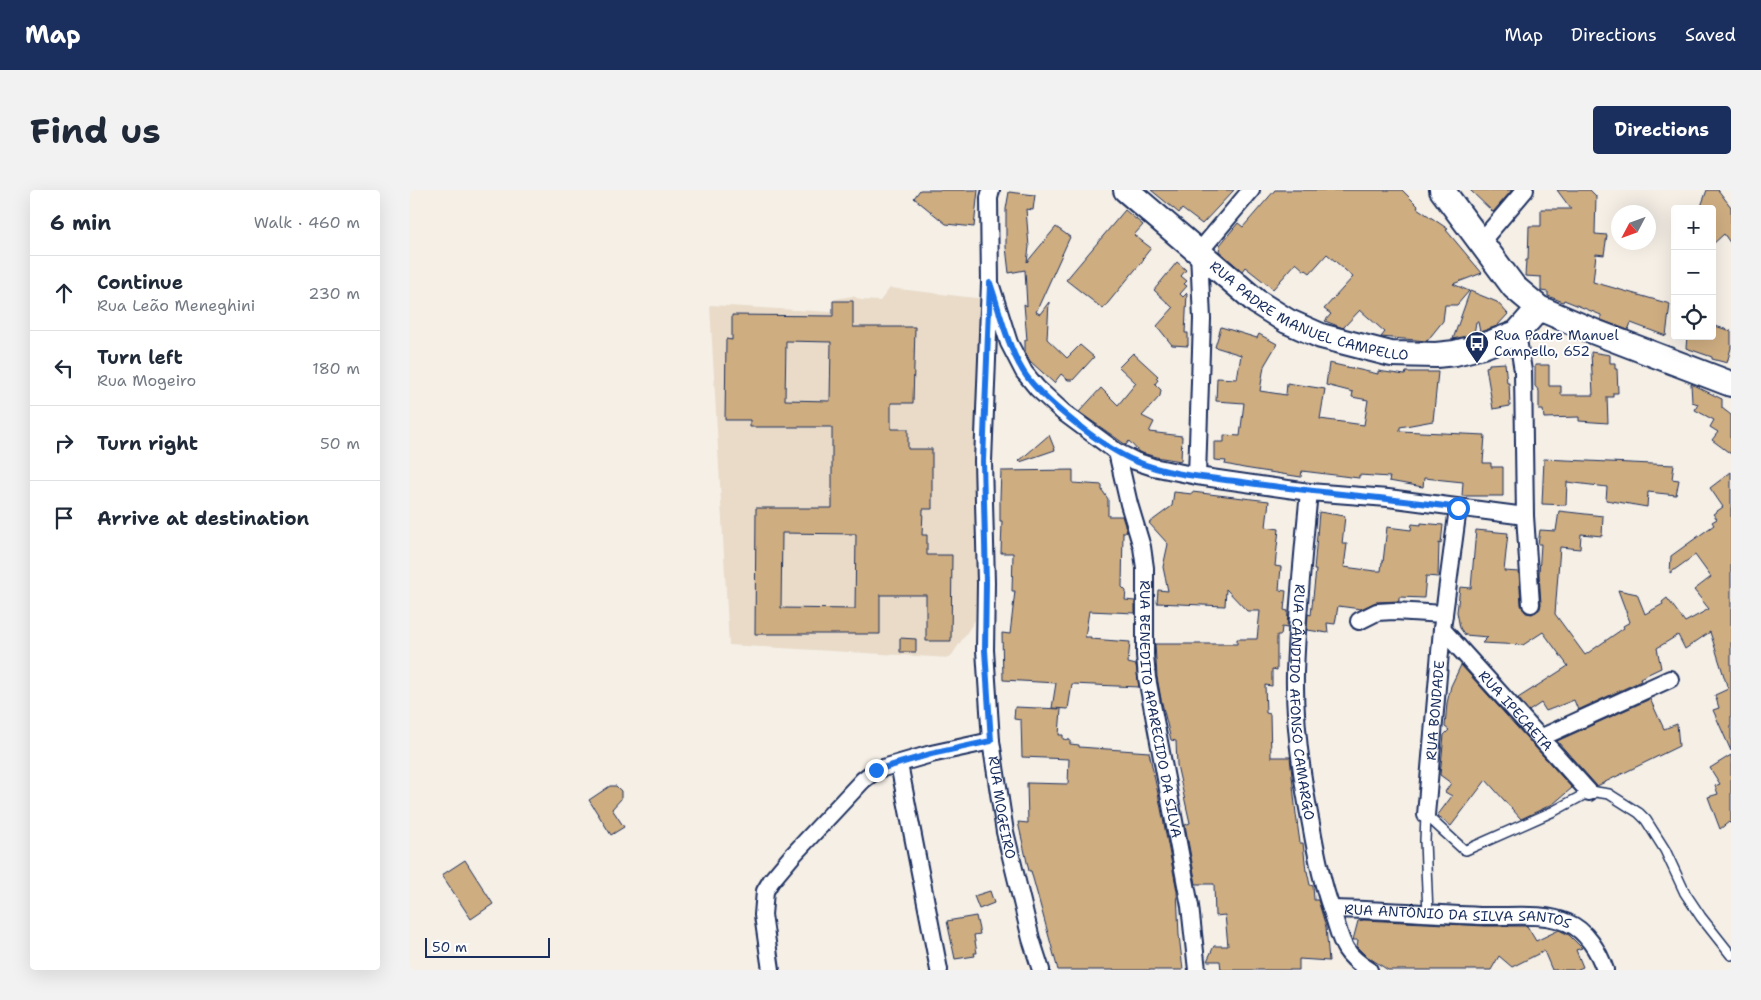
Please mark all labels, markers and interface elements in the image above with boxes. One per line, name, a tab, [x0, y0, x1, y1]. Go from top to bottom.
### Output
text: Map	[25, 19, 81, 51]
text: Map	[1505, 23, 1543, 47]
text: Directions	[1571, 23, 1657, 47]
text: Saved	[1685, 23, 1736, 47]
button: Directions	[1593, 106, 1731, 154]
text: Find us	[30, 107, 161, 154]
north arrow	[1611, 205, 1656, 250]
map controls	[1671, 205, 1716, 340]
button: +	[1671, 205, 1716, 250]
text: 6 min	[50, 209, 111, 237]
text: Walk · 460 m	[254, 212, 360, 233]
button: −	[1671, 250, 1716, 295]
street label: RUA PADRE MANUEL CAMPELLO	[1206, 257, 1409, 363]
text: Continue	[97, 270, 183, 295]
icon: ahead	[50, 279, 78, 307]
text: 230 m	[308, 283, 360, 304]
text: Rua Leão Meneghini	[97, 295, 255, 316]
button: locate	[1671, 295, 1716, 340]
place label: Rua Padre Manuel Campello, 652	[1494, 326, 1619, 360]
bus stop icon: Rua Padre Manuel Campello, 652	[1464, 330, 1490, 364]
text: Turn left	[97, 345, 183, 370]
icon: left	[50, 354, 78, 382]
text: 180 m	[312, 358, 360, 379]
text: Rua Mogeiro	[97, 370, 196, 391]
icon: right	[50, 429, 78, 457]
text: Turn right	[97, 431, 198, 456]
text: 50 m	[320, 433, 360, 454]
route start	[1447, 497, 1470, 520]
icon: arrive	[50, 504, 78, 532]
text: Arrive at destination	[97, 506, 309, 531]
street label: RUA BENEDITO APARECIDO DA SILVA	[1136, 580, 1186, 840]
street label: RUA CÂNDIDO AFONSO CAMARGO	[1286, 583, 1319, 822]
street label: RUA BONDADE	[1422, 659, 1448, 761]
street label: RUA IPECAETA	[1475, 667, 1557, 755]
street label: RUA MOGEIRO	[984, 755, 1020, 861]
route end	[865, 759, 888, 782]
street label: RUA ANTÔNIO DA SILVA SANTOS	[1344, 900, 1574, 933]
scale bar	[425, 935, 550, 958]
text: 50 m	[432, 938, 467, 956]

